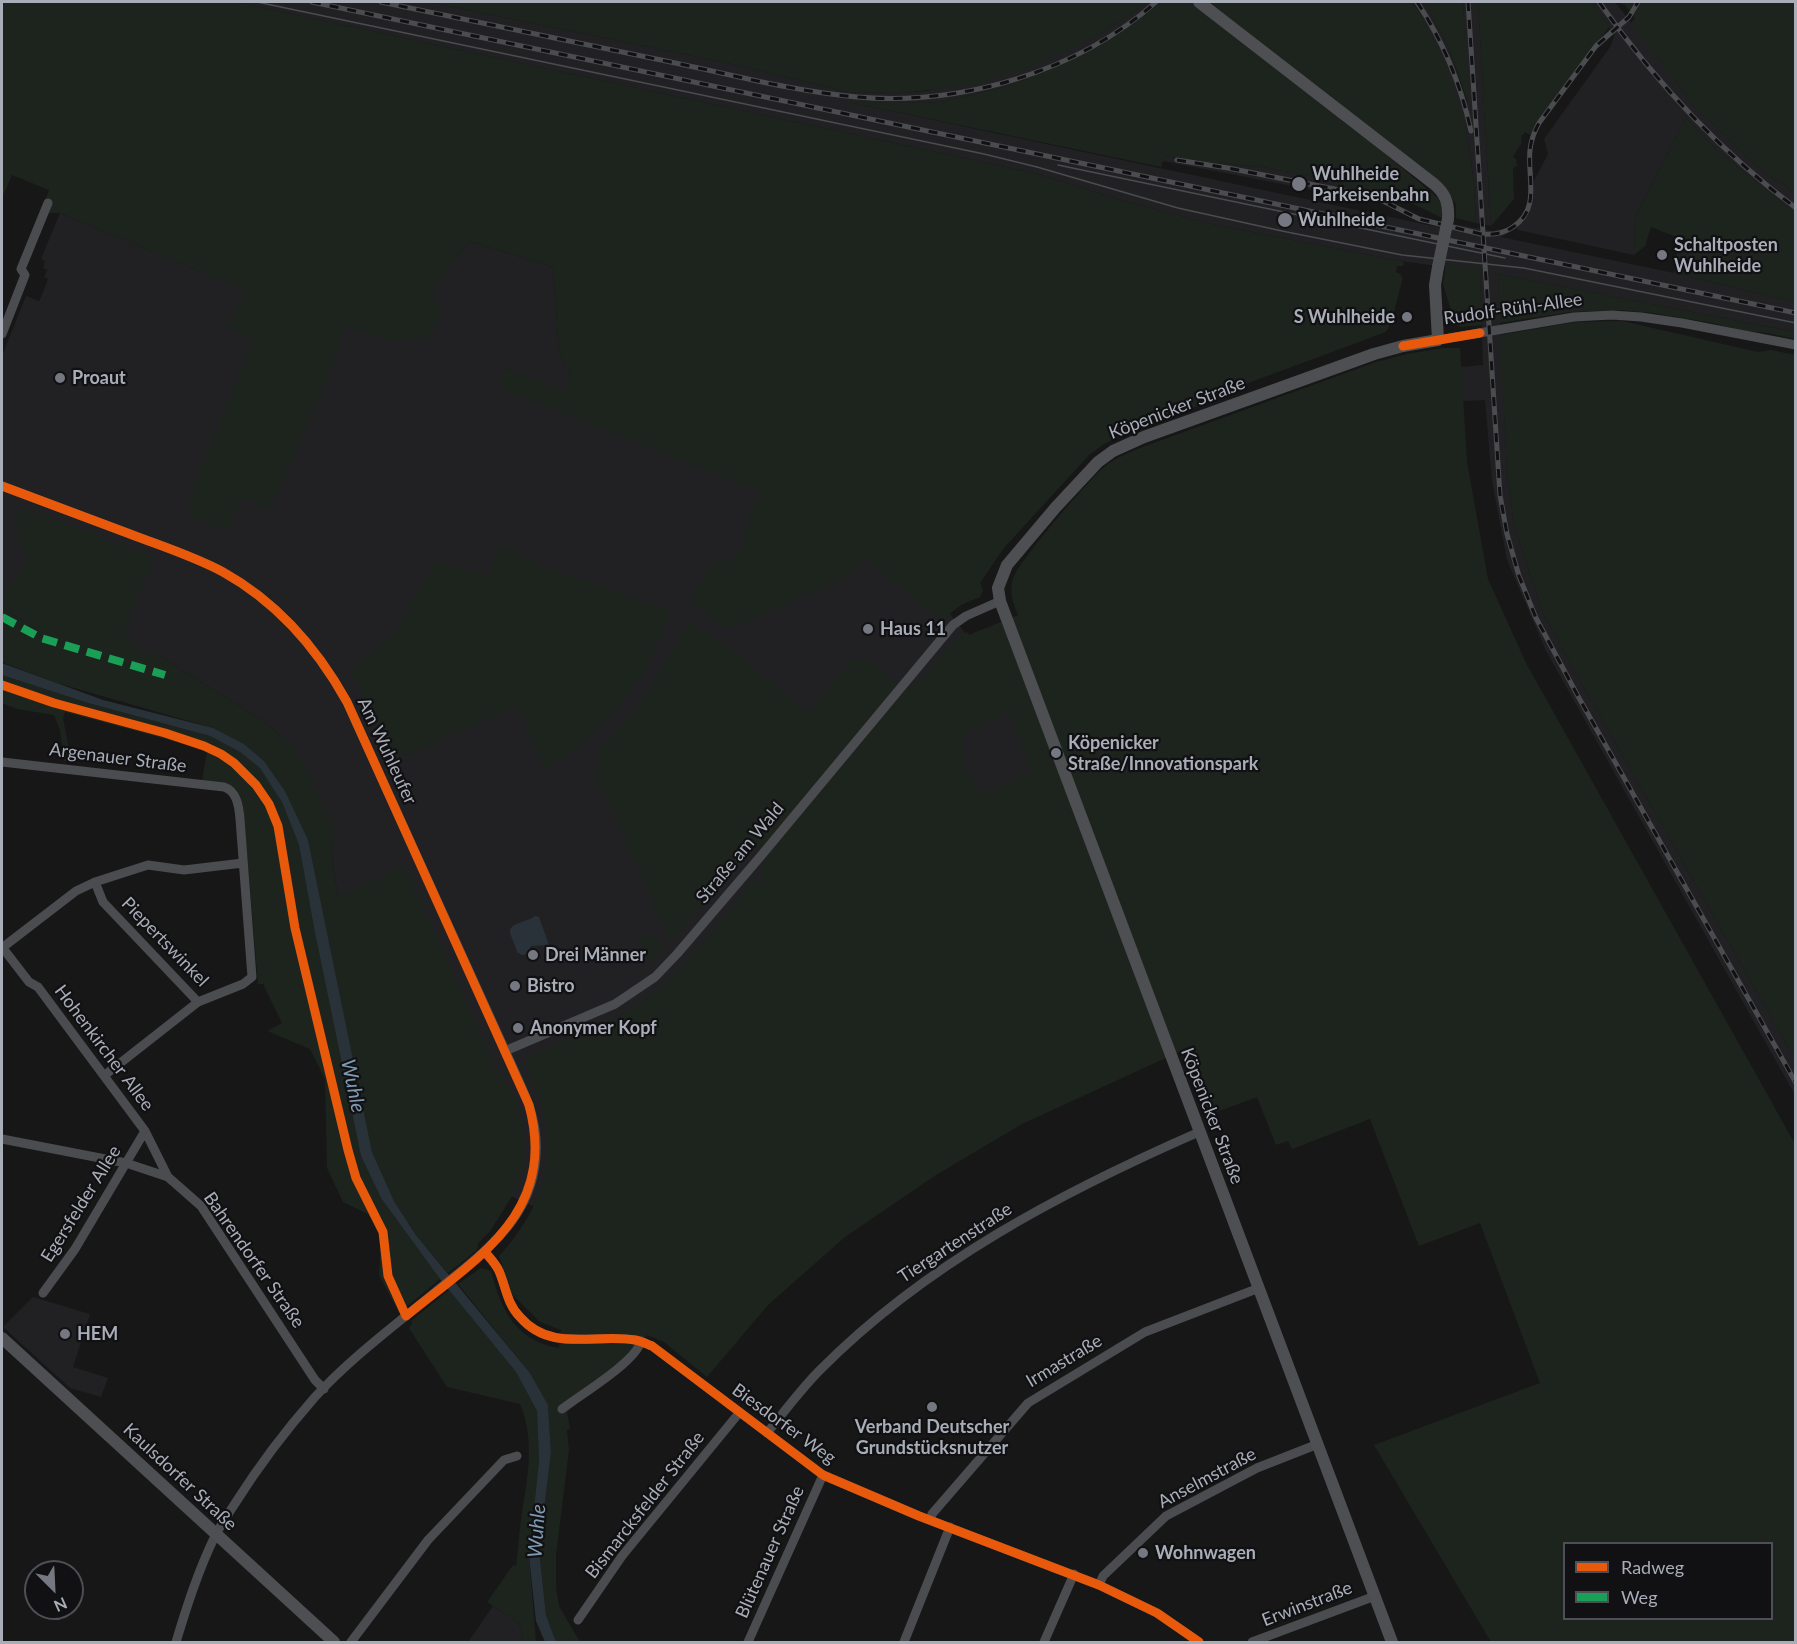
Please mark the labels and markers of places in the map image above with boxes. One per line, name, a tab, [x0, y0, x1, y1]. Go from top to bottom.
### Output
place label: Wuhlheide Parkeisenbahn	[1312, 163, 1429, 206]
marker: Wuhlheide Parkeisenbahn	[1290, 175, 1308, 193]
place label: Wuhlheide	[1298, 209, 1385, 231]
marker: Wuhlheide	[1276, 211, 1294, 229]
place label: Schaltposten Wuhlheide	[1674, 234, 1778, 276]
marker: Schaltposten Wuhlheide	[1655, 248, 1669, 262]
place label: S Wuhlheide	[1294, 306, 1395, 328]
marker: S Wuhlheide	[1400, 310, 1414, 324]
place label: Proaut	[72, 367, 126, 389]
marker: Proaut	[53, 371, 67, 385]
place label: Haus 11	[880, 618, 946, 640]
marker: Haus 11	[861, 622, 875, 636]
place label: Köpenicker Straße/Innovationspark	[1068, 732, 1258, 774]
marker: Köpenicker Straße/Innovationspark	[1049, 746, 1063, 760]
place label: Drei Männer	[545, 944, 646, 966]
marker: Drei Männer	[526, 948, 540, 962]
place label: Bistro	[527, 975, 575, 997]
marker: Bistro	[508, 979, 522, 993]
place label: Anonymer Kopf	[530, 1017, 657, 1039]
marker: Anonymer Kopf	[511, 1021, 525, 1035]
place label: HEM	[77, 1323, 118, 1345]
marker: HEM	[58, 1327, 72, 1341]
marker: Verband Deutscher Grundstücksnutzer	[925, 1400, 939, 1414]
place label: Verband Deutscher Grundstücksnutzer	[855, 1416, 1009, 1458]
place label: Wohnwagen	[1155, 1542, 1256, 1564]
marker: Wohnwagen	[1136, 1546, 1150, 1560]

